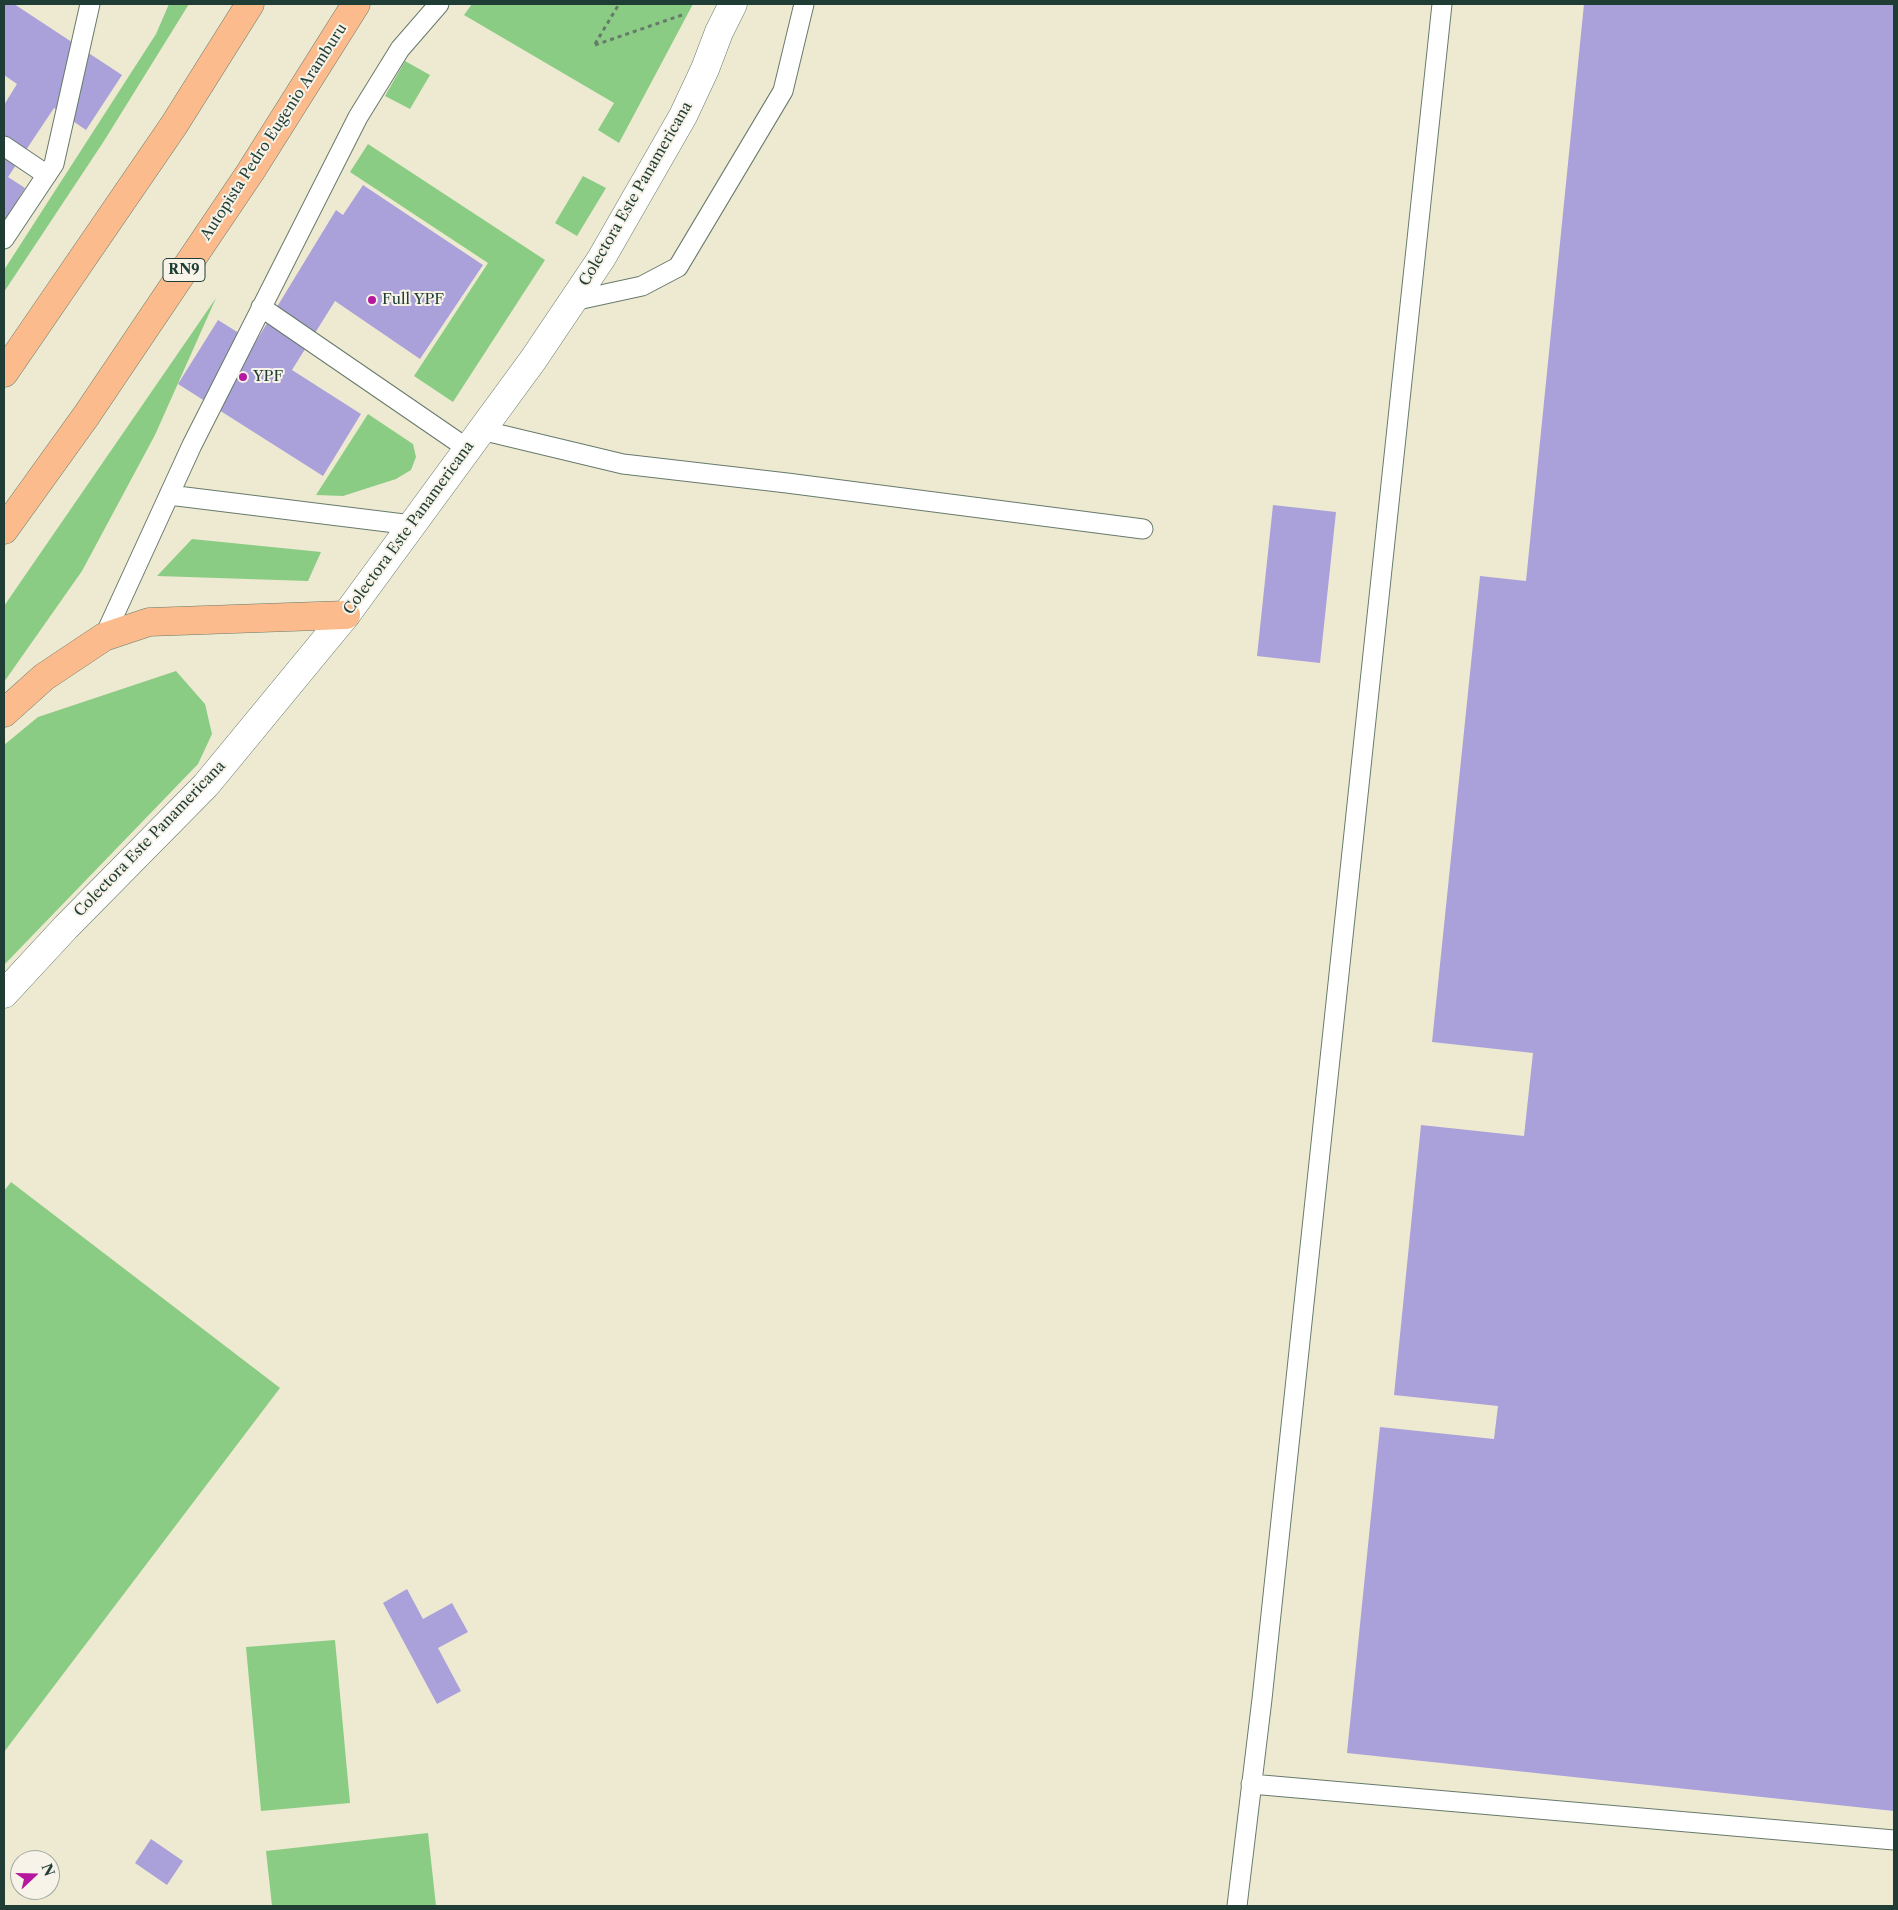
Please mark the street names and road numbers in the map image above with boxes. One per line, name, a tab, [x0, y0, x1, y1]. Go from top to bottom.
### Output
street label: Autopista Pedro Eugenio Aramburu	[197, 20, 351, 244]
street label: Colectora Este Panamericana	[576, 99, 696, 289]
road number: RN9	[163, 258, 205, 282]
street label: Colectora Este Panamericana	[340, 438, 478, 618]
street label: Colectora Este Panamericana	[71, 757, 229, 921]

